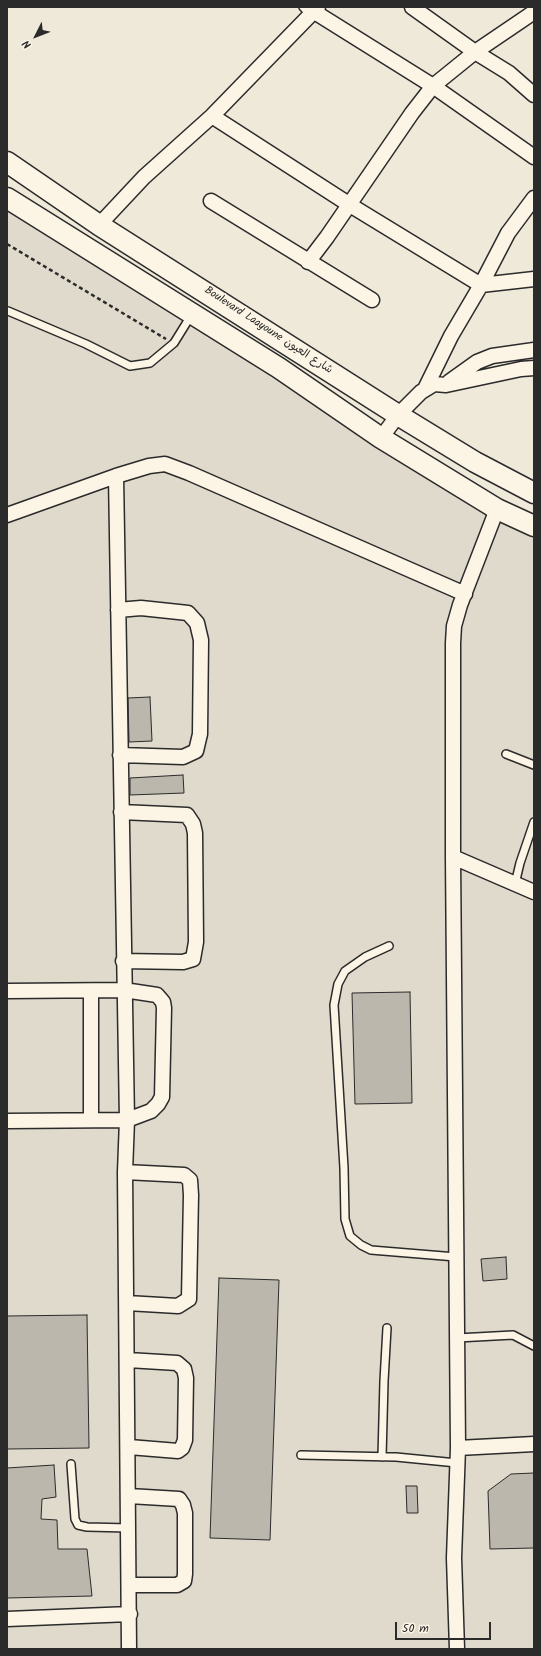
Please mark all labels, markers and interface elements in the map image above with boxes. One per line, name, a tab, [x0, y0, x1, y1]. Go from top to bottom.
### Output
north arrow	[16, 16, 56, 56]
text: N	[18, 35, 36, 53]
street label: Boulevard Laayoune شارع العيون	[201, 284, 335, 378]
scale bar	[397, 1614, 493, 1640]
text: 50 m	[402, 1619, 429, 1638]

